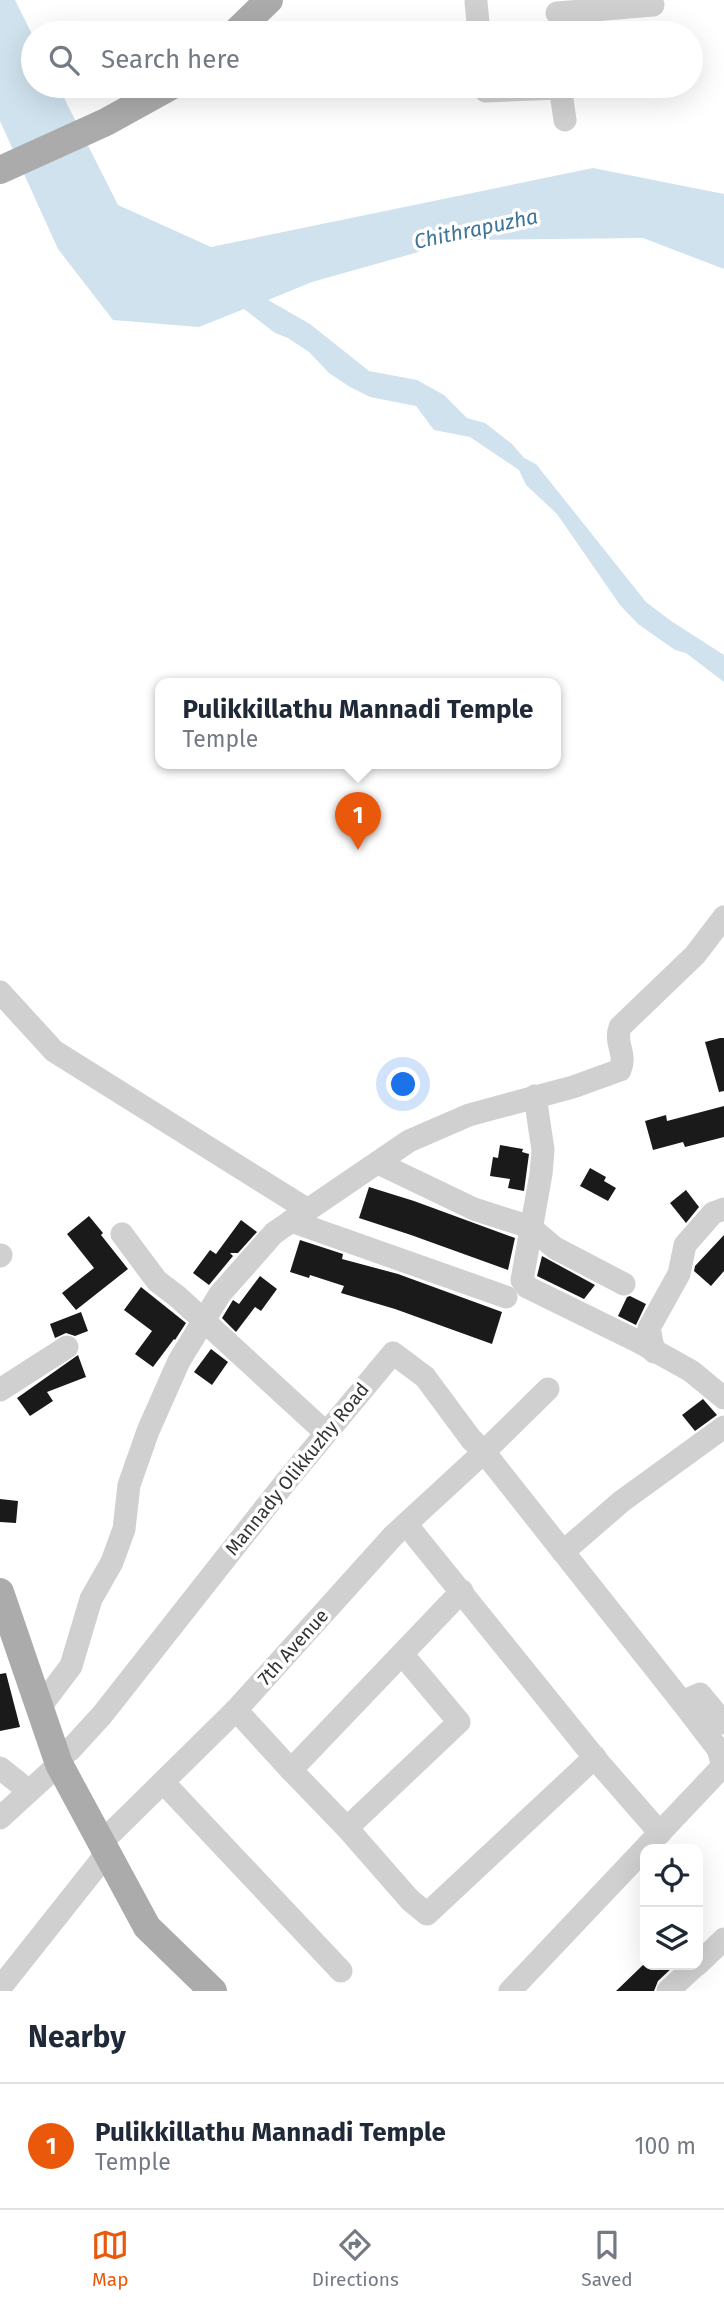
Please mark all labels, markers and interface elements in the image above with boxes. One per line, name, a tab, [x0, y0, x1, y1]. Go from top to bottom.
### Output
search box	[21, 21, 703, 98]
icon: search	[45, 41, 83, 79]
text: Search here	[101, 44, 240, 75]
water label: Chithrapuzha	[412, 203, 540, 255]
popup	[155, 678, 561, 769]
text: Pulikkillathu Mannadi Temple	[183, 694, 533, 725]
text: Temple	[183, 725, 258, 753]
pin: 1	[335, 792, 381, 850]
your location	[386, 1067, 420, 1101]
street label: Mannady Olikkuzhy Road	[220, 1378, 374, 1560]
street label: 7th Avenue	[253, 1604, 333, 1690]
map controls	[640, 1844, 703, 1970]
button: locate	[640, 1844, 703, 1907]
button: layers	[640, 1907, 703, 1970]
text: Nearby	[28, 2019, 126, 2055]
text: Pulikkillathu Mannadi Temple	[95, 2117, 446, 2148]
text: 1	[46, 2132, 56, 2160]
text: 100 m	[635, 2132, 696, 2160]
text: Temple	[95, 2148, 171, 2176]
tab: Map	[91, 2226, 129, 2291]
tab: Directions	[312, 2226, 399, 2291]
tab: Saved	[581, 2226, 633, 2291]

